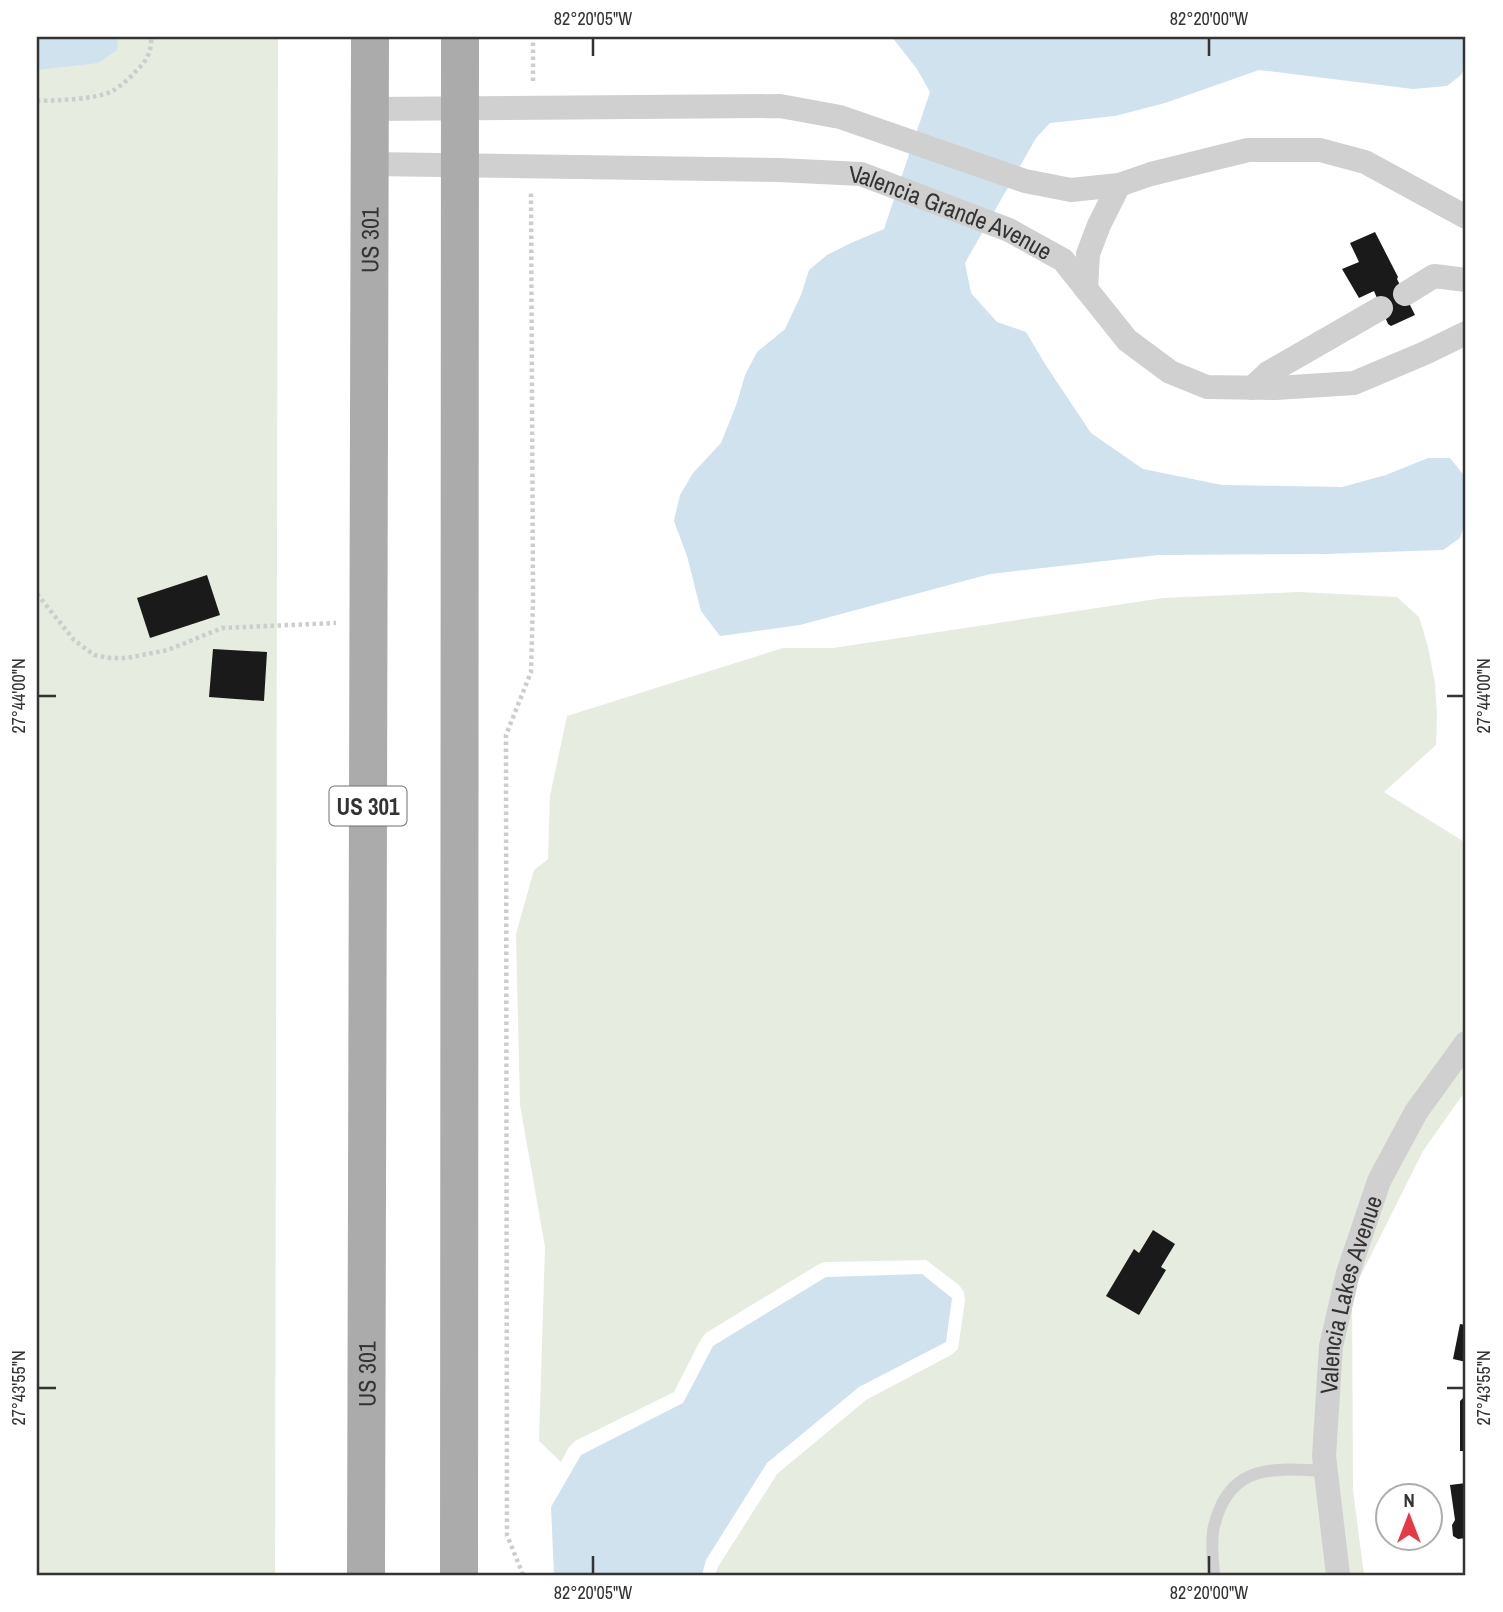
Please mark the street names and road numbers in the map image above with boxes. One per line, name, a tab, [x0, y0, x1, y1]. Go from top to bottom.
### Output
street label: Valencia Grande Avenue	[848, 157, 1058, 267]
street label: US 301	[353, 207, 386, 273]
road number: US 301	[330, 786, 406, 826]
street label: Valencia Lakes Avenue	[1312, 1191, 1389, 1395]
street label: US 301	[350, 1341, 383, 1407]

